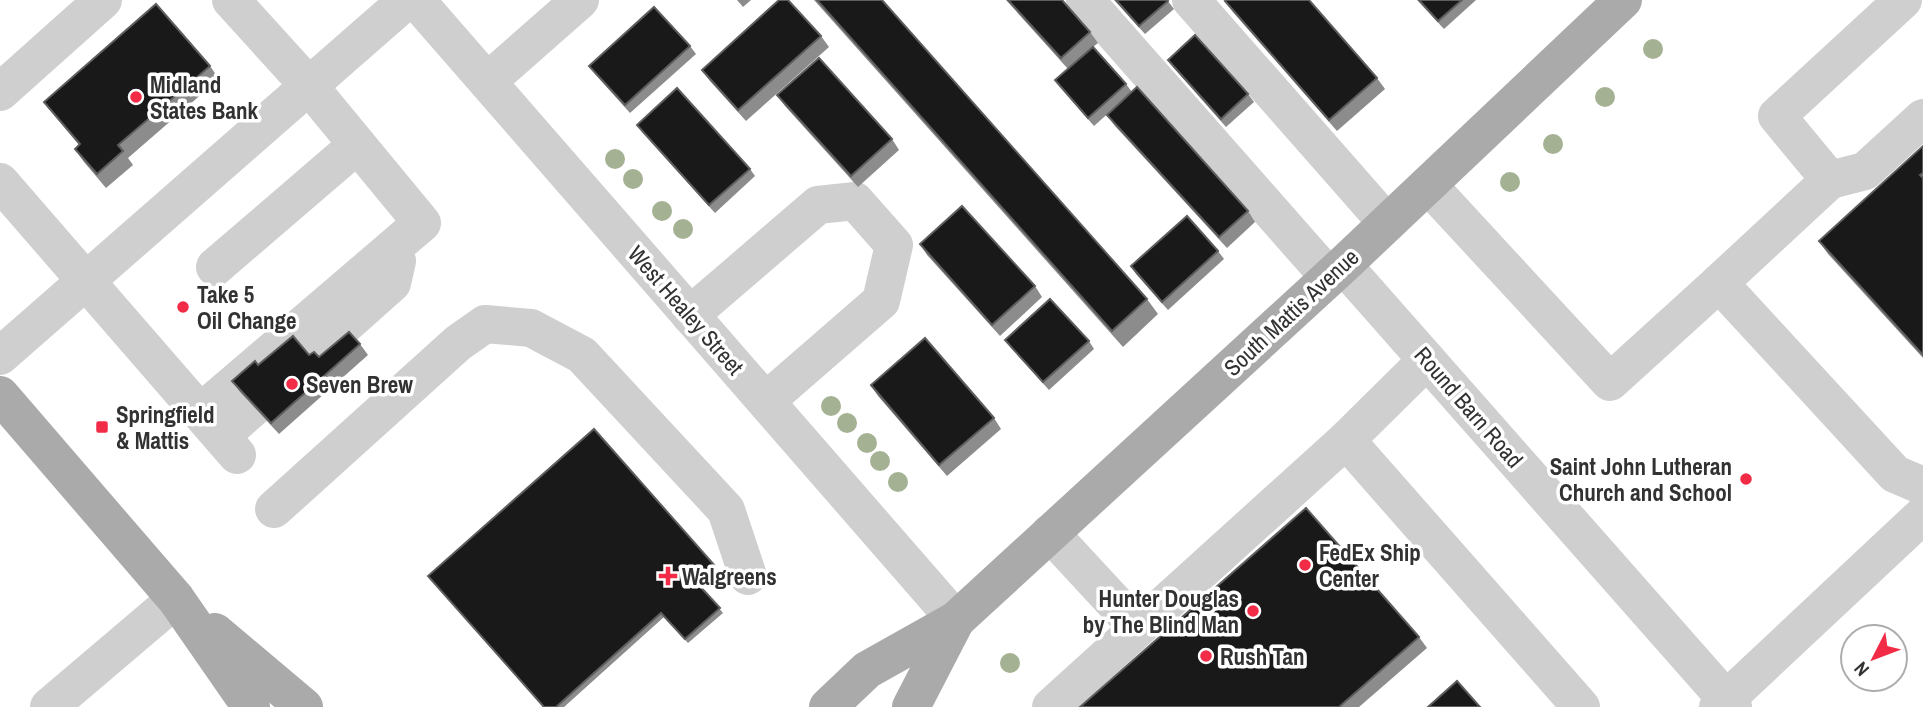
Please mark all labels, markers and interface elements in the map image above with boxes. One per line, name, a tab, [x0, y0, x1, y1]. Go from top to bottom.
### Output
place label: Midland States Bank	[150, 69, 258, 126]
marker: Midland States Bank	[128, 89, 144, 105]
street label: West Healey Street	[621, 239, 751, 381]
street label: South Mattis Avenue	[1217, 241, 1365, 383]
place label: Take 5 Oil Change	[197, 279, 297, 336]
marker: Take 5 Oil Change	[175, 299, 191, 315]
street label: Round Barn Road	[1408, 340, 1530, 474]
place label: Seven Brew	[306, 369, 413, 400]
marker: Seven Brew	[284, 376, 300, 392]
place label: Springfield & Mattis	[116, 399, 215, 456]
marker: Springfield & Mattis	[94, 419, 110, 435]
place label: Saint John Lutheran Church and School	[1550, 451, 1732, 508]
marker: Saint John Lutheran Church and School	[1738, 471, 1754, 487]
place label: FedEx Ship Center	[1319, 537, 1421, 594]
marker: FedEx Ship Center	[1297, 557, 1313, 573]
place label: Walgreens	[682, 561, 777, 592]
marker: Walgreens	[660, 568, 676, 584]
place label: Hunter Douglas by The Blind Man	[1083, 583, 1239, 640]
marker: Hunter Douglas by The Blind Man	[1245, 603, 1261, 619]
north arrow	[1839, 623, 1909, 693]
place label: Rush Tan	[1220, 641, 1305, 672]
marker: Rush Tan	[1198, 648, 1214, 664]
text: N	[1848, 656, 1875, 682]

